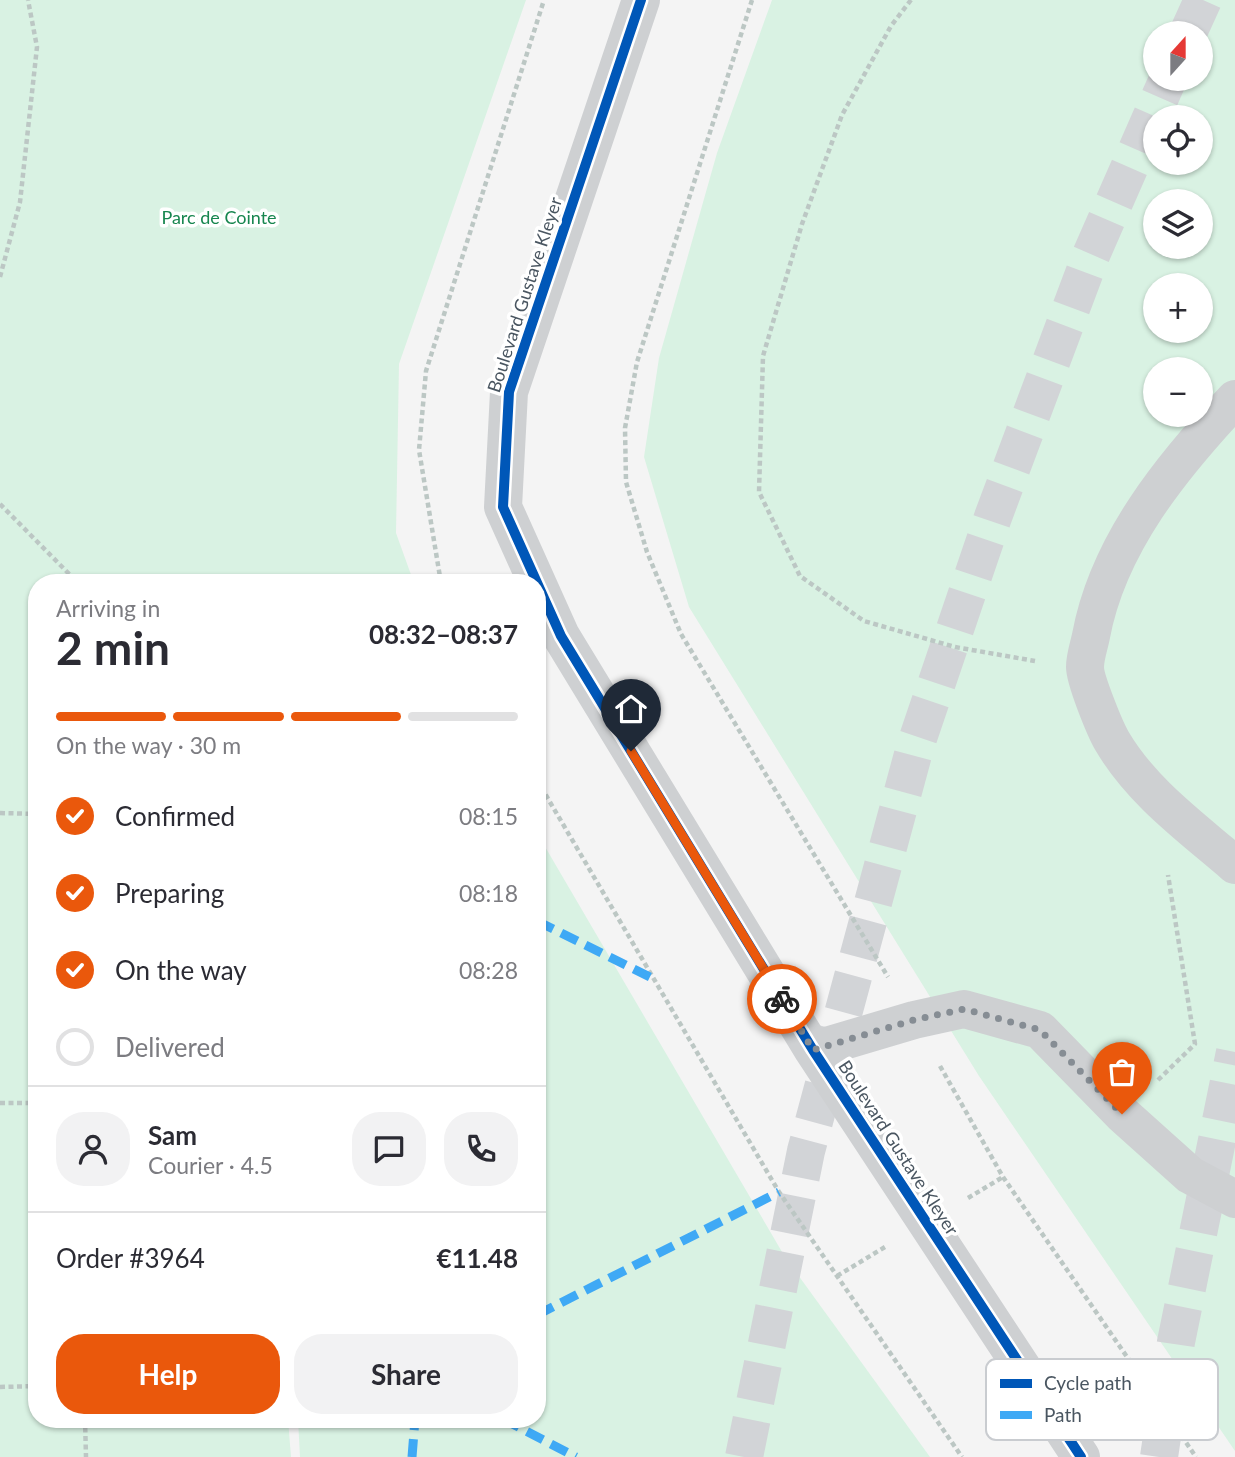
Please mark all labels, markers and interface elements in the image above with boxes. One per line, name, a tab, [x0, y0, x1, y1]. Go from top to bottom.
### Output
north arrow	[1143, 21, 1213, 91]
map controls	[1143, 21, 1213, 427]
button: locate	[1143, 105, 1213, 175]
button: layers	[1143, 189, 1213, 259]
street label: Boulevard Gustave Kleyer	[482, 194, 566, 395]
park label: Parc de Cointe	[161, 206, 277, 228]
button: +	[1143, 273, 1213, 343]
button: −	[1143, 357, 1213, 427]
text: Arriving in	[56, 594, 160, 622]
text: 08:32–08:37	[369, 618, 518, 650]
text: 2 min	[56, 620, 170, 675]
pin	[601, 679, 661, 751]
icon: home	[612, 690, 650, 728]
text: On the way · 30 m	[56, 731, 241, 759]
icon: check	[56, 797, 94, 835]
text: Confirmed	[115, 800, 235, 832]
text: 08:15	[459, 802, 518, 830]
icon: check	[56, 874, 94, 912]
text: Preparing	[115, 877, 224, 909]
text: 08:18	[459, 879, 518, 907]
icon: check	[56, 951, 94, 989]
text: On the way	[115, 954, 247, 986]
text: 08:28	[459, 956, 518, 984]
courier	[747, 964, 817, 1034]
icon: bike	[763, 980, 801, 1018]
text: Delivered	[115, 1031, 225, 1063]
pin	[1092, 1042, 1152, 1114]
icon: bag	[1103, 1053, 1141, 1091]
street label: Boulevard Gustave Kleyer	[834, 1056, 964, 1239]
button: person	[56, 1112, 130, 1186]
button: chat	[352, 1112, 426, 1186]
button: phone	[444, 1112, 518, 1186]
text: Sam	[148, 1119, 197, 1151]
text: Courier · 4.5	[148, 1151, 273, 1179]
text: Order #3964	[56, 1242, 205, 1274]
text: €11.48	[436, 1242, 518, 1274]
button: Help	[56, 1334, 280, 1414]
button: Share	[294, 1334, 518, 1414]
legend	[986, 1359, 1218, 1440]
text: Cycle path	[1044, 1371, 1132, 1394]
text: Path	[1044, 1403, 1082, 1426]

